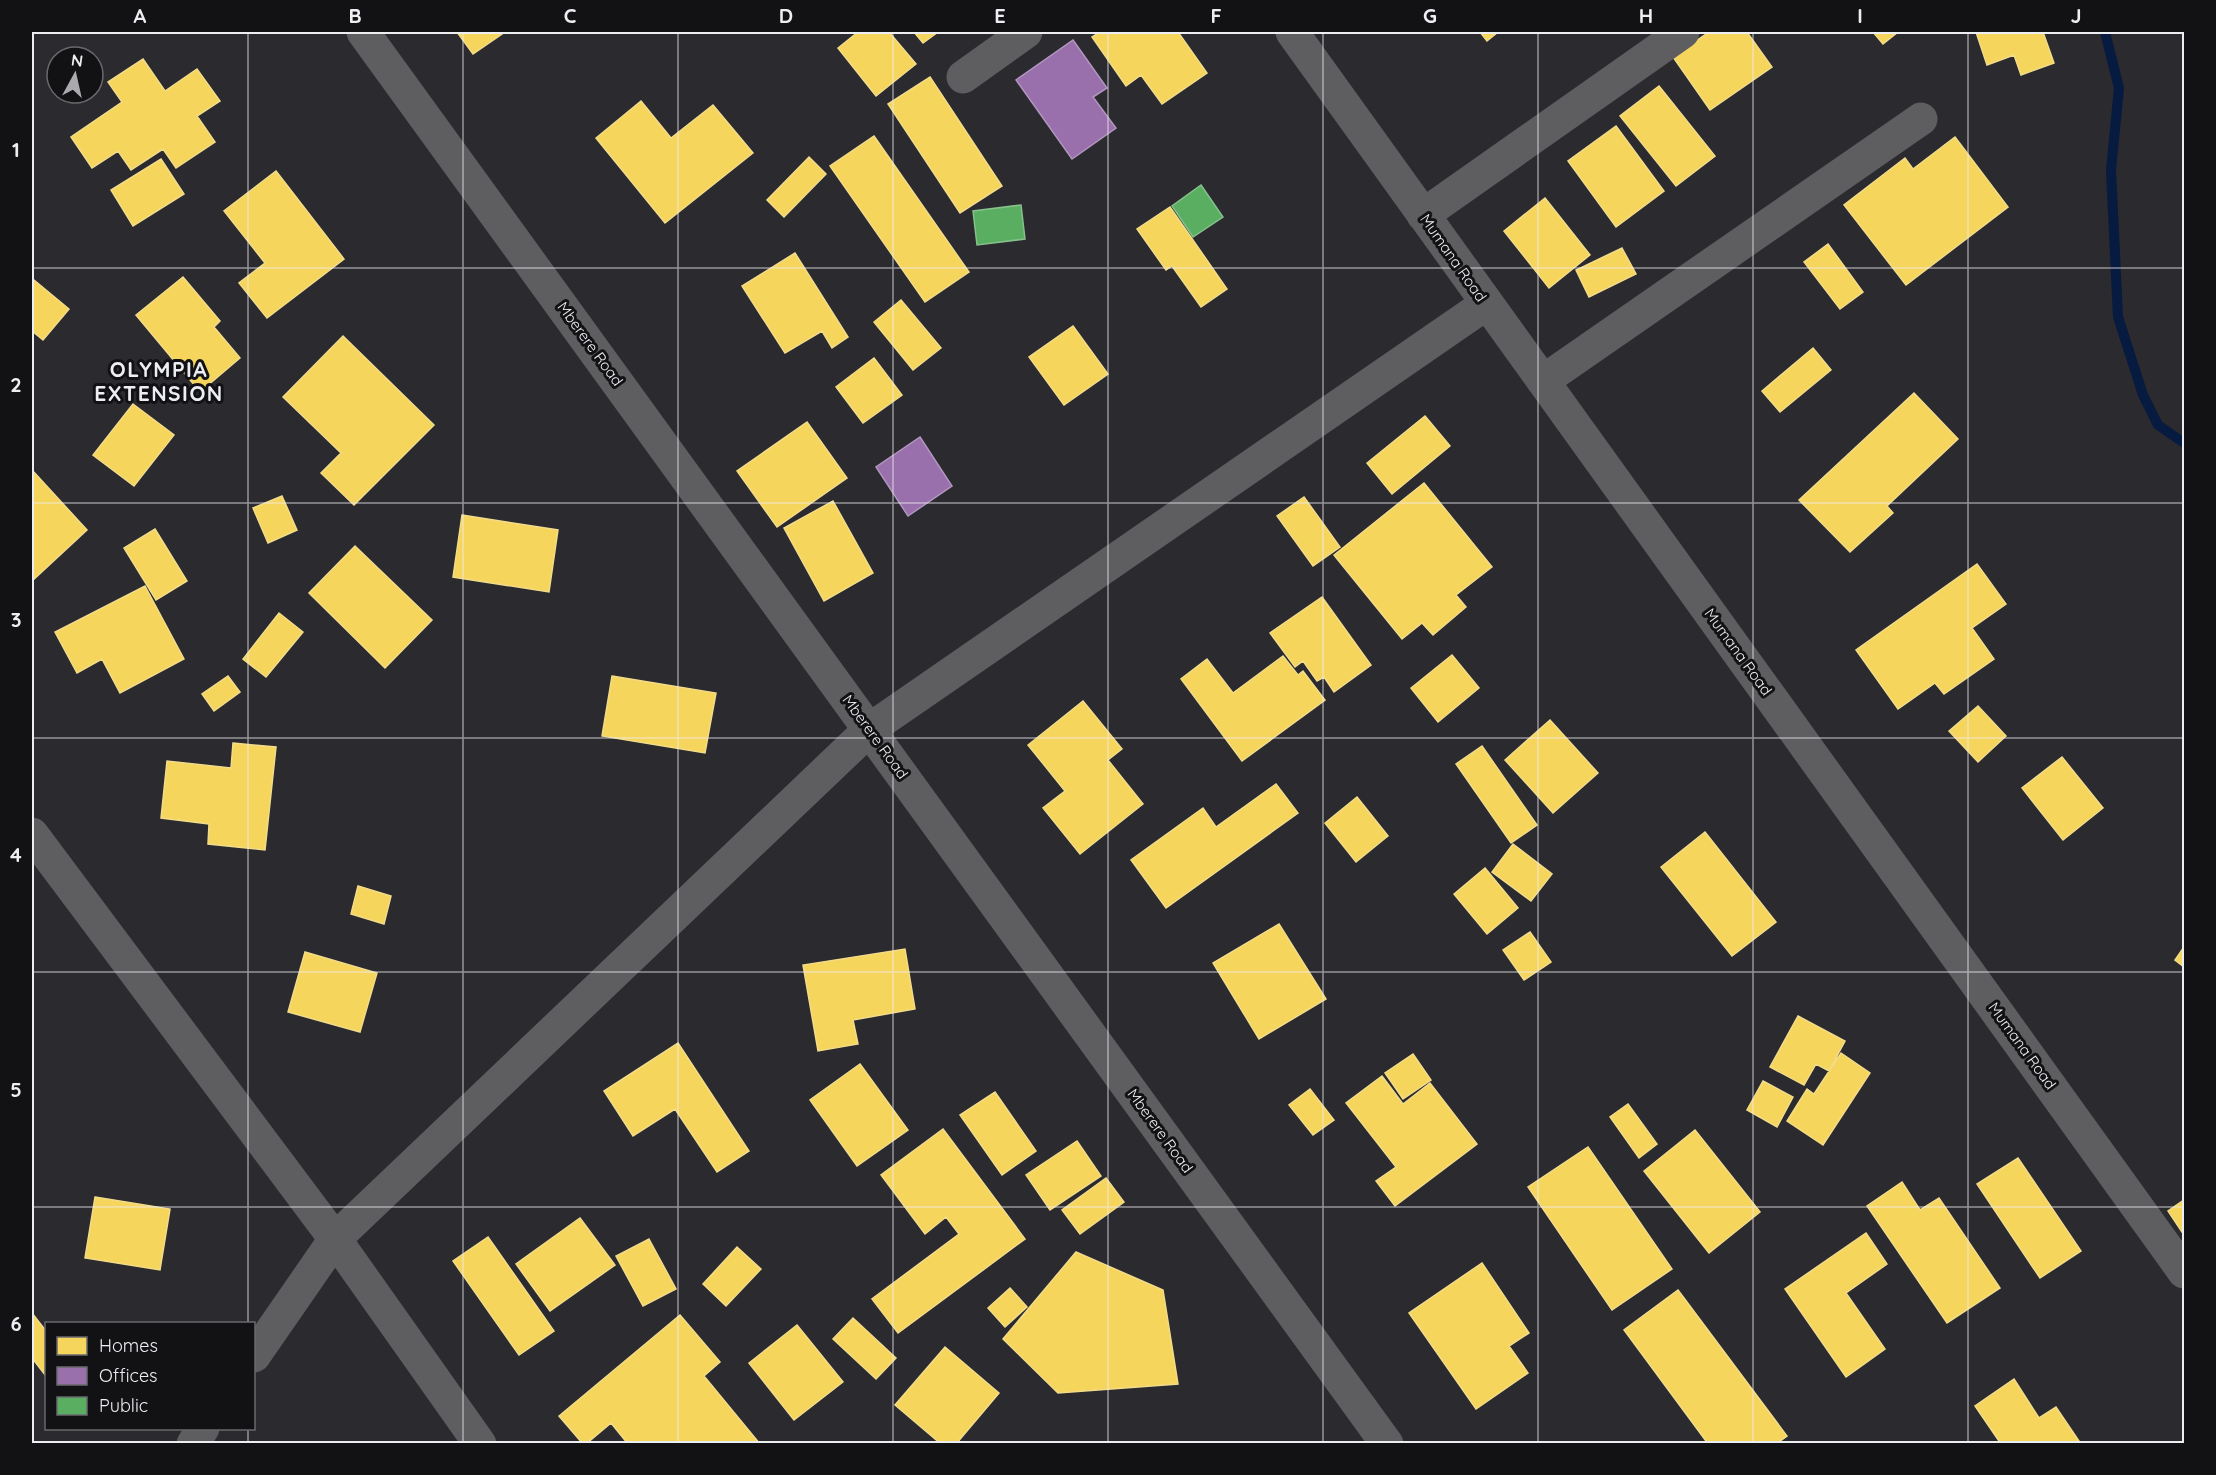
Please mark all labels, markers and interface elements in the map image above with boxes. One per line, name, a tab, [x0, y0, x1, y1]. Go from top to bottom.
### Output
text: A	[134, 3, 147, 28]
text: B	[348, 3, 362, 28]
text: C	[564, 3, 577, 28]
text: D	[779, 3, 793, 28]
text: E	[994, 3, 1006, 28]
text: F	[1210, 3, 1222, 28]
text: G	[1423, 3, 1437, 28]
text: H	[1639, 3, 1653, 28]
text: I	[1857, 3, 1863, 28]
text: J	[2070, 3, 2082, 28]
north arrow	[45, 45, 105, 105]
text: N	[70, 49, 84, 71]
text: 1	[12, 137, 20, 162]
street label: Mumana Road	[1416, 210, 1491, 305]
street label: Mberere Road	[554, 298, 627, 389]
district label: OLYMPIA EXTENSION	[94, 356, 224, 406]
text: 2	[10, 372, 22, 397]
street label: Mumana Road	[1701, 605, 1776, 699]
text: 3	[11, 607, 21, 632]
street label: Mberere Road	[839, 691, 912, 782]
text: 4	[10, 842, 22, 867]
street label: Mumana Road	[1985, 999, 2060, 1093]
text: 5	[10, 1077, 22, 1102]
street label: Mberere Road	[1124, 1085, 1197, 1176]
text: 6	[10, 1311, 22, 1336]
legend	[45, 1322, 255, 1430]
text: Homes	[99, 1334, 158, 1357]
text: Offices	[99, 1364, 158, 1387]
text: Public	[99, 1394, 148, 1417]

